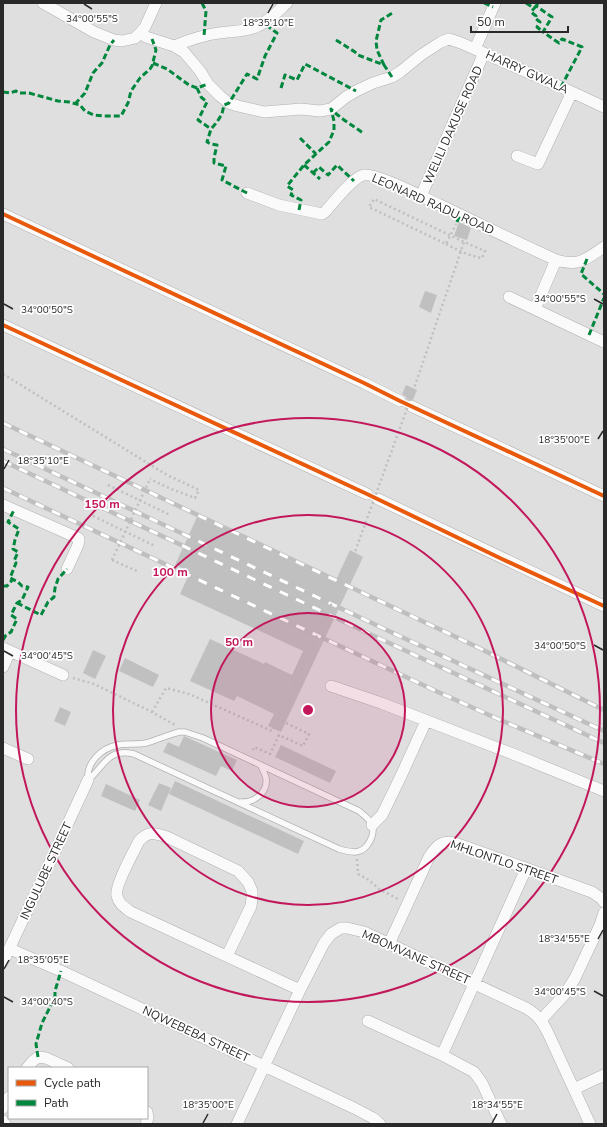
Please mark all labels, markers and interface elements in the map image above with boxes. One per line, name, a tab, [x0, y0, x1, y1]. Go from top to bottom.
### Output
scale bar	[471, 8, 568, 34]
text: 34°00'55"S	[66, 12, 118, 26]
text: 50 m	[477, 14, 505, 30]
text: 18°35'10"E	[242, 16, 294, 30]
street label: HARRY GWALA	[483, 47, 571, 98]
street label: WELILI DAKUSE ROAD	[420, 63, 486, 187]
street label: LEONARD RADU ROAD	[369, 170, 497, 238]
text: 34°00'55"S	[534, 292, 586, 306]
text: 34°00'50"S	[21, 303, 73, 317]
text: 18°35'00"E	[538, 433, 590, 447]
text: 18°35'10"E	[17, 454, 69, 468]
text: 150 m	[84, 496, 120, 512]
text: 100 m	[152, 564, 188, 580]
text: 50 m	[225, 634, 253, 650]
text: 34°00'50"S	[534, 639, 586, 653]
text: 34°00'45"S	[21, 649, 73, 663]
centre of rings	[301, 703, 315, 717]
street label: INGULUBE STREET	[16, 819, 76, 922]
street label: MHLONTLO STREET	[448, 836, 561, 888]
street label: MBOMVANE STREET	[359, 926, 473, 988]
text: 18°34'55"E	[538, 932, 590, 946]
text: 18°35'05"E	[17, 953, 69, 967]
text: 34°00'45"S	[534, 985, 586, 999]
text: 34°00'40"S	[21, 995, 73, 1009]
street label: NQWEBEBA STREET	[140, 1002, 253, 1066]
legend	[8, 1067, 148, 1119]
text: Cycle path	[44, 1075, 101, 1091]
text: Path	[44, 1095, 69, 1111]
text: 18°35'00"E	[182, 1098, 234, 1112]
text: 18°34'55"E	[471, 1098, 523, 1112]

